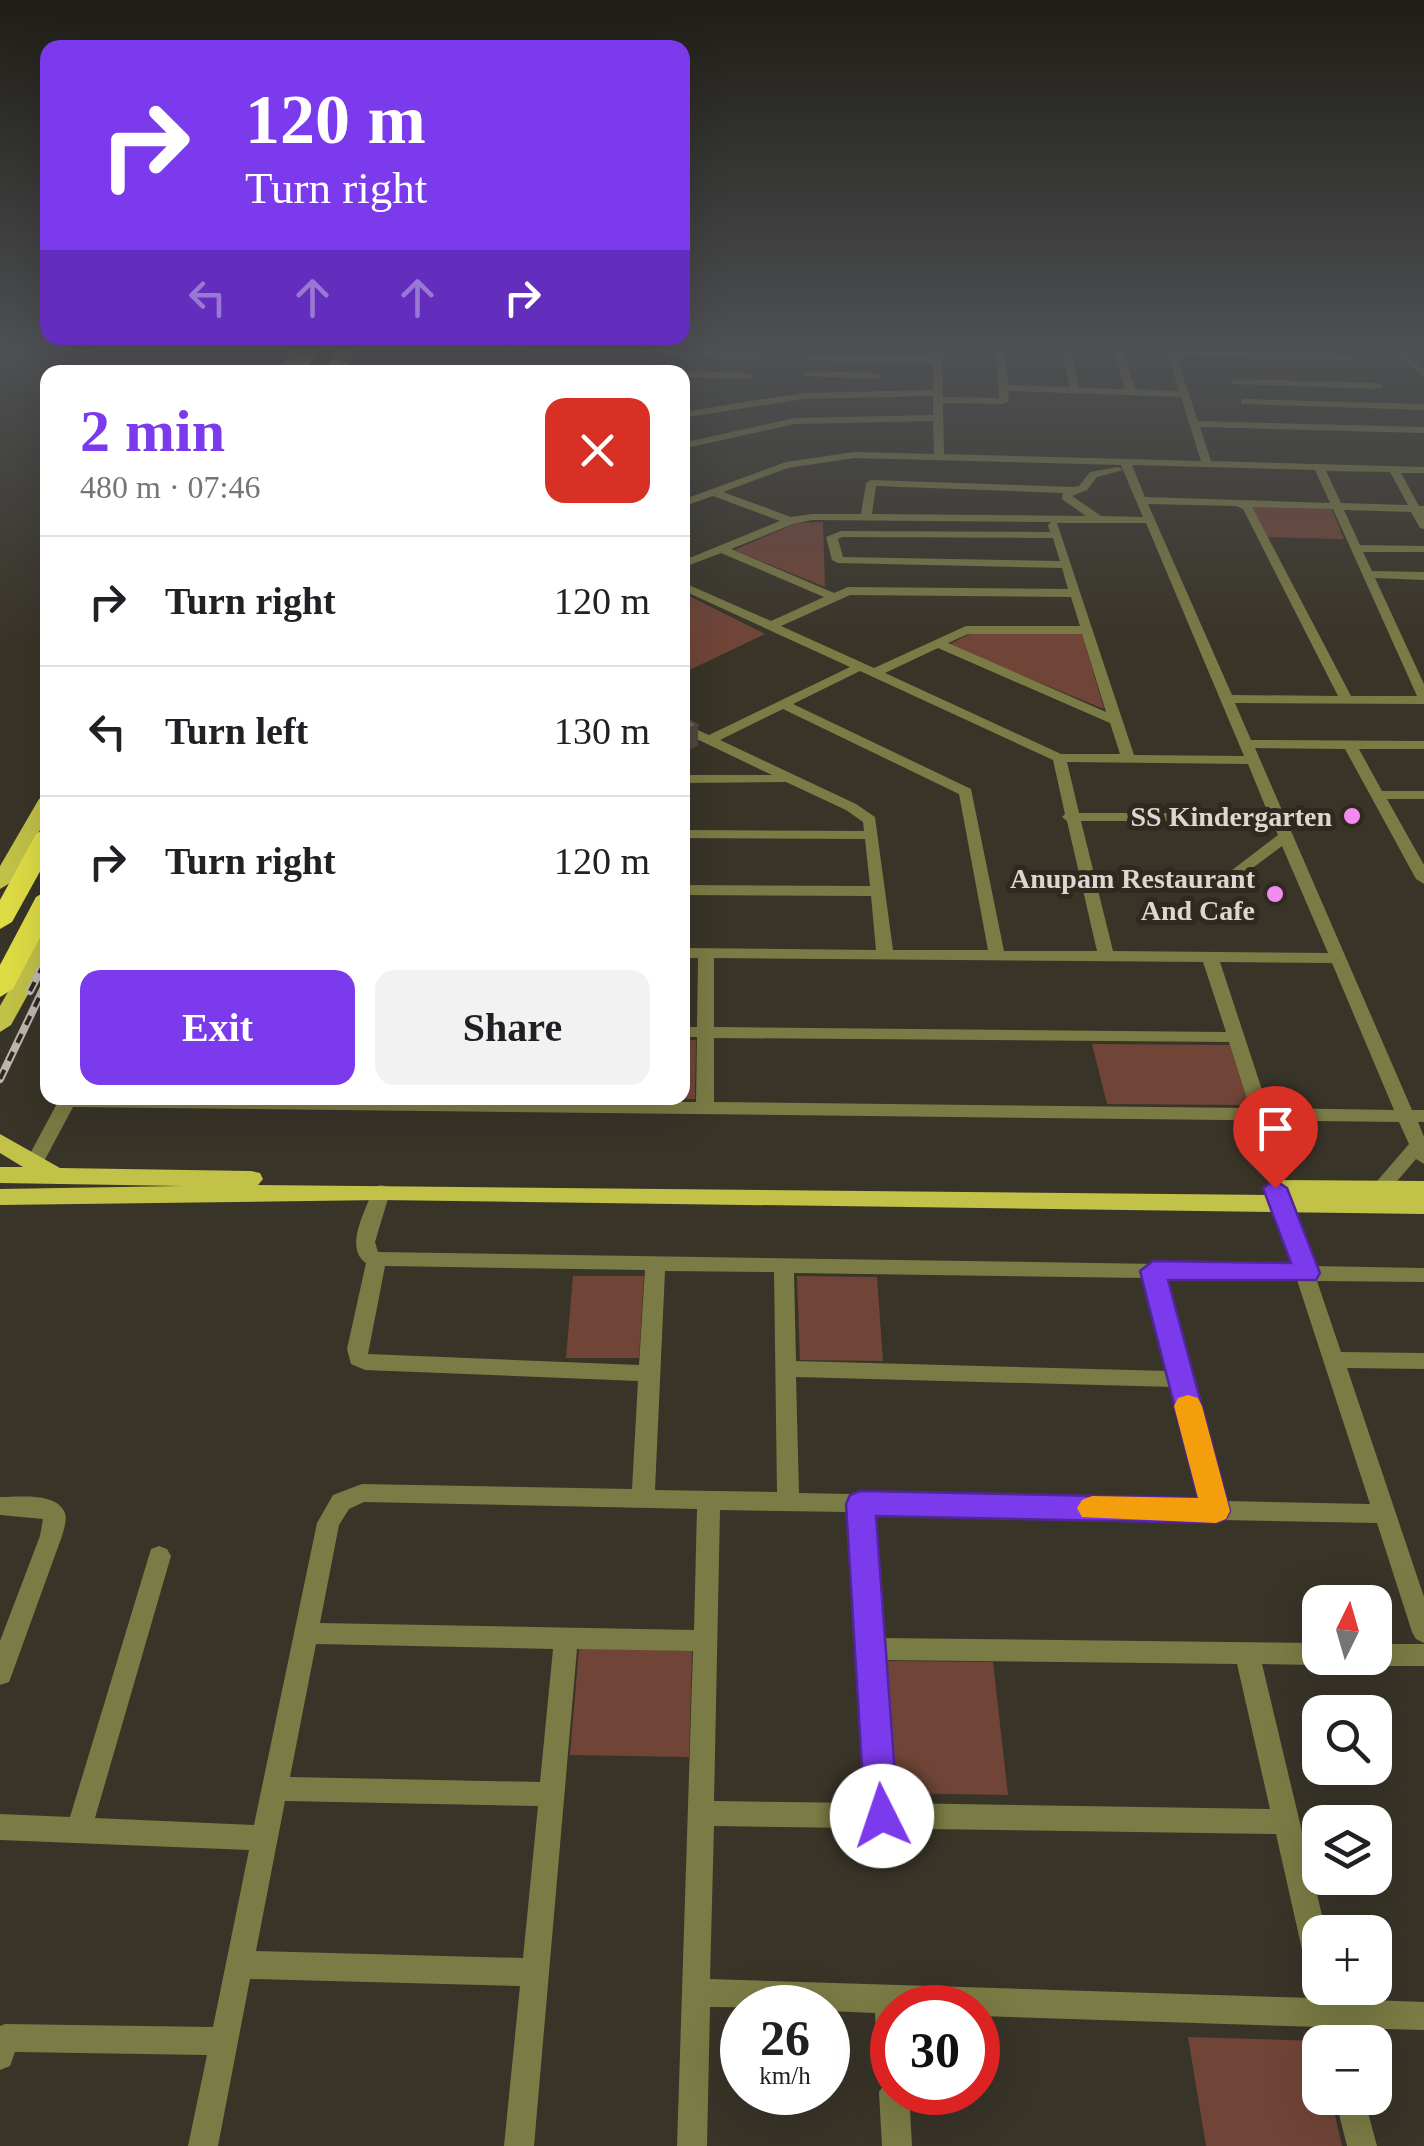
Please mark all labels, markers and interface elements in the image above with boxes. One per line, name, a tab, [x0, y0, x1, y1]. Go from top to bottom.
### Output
icon: right	[80, 80, 210, 210]
text: 120 m	[245, 81, 426, 158]
text: Turn right	[245, 163, 427, 213]
icon: left	[180, 270, 235, 325]
icon: ahead	[285, 270, 340, 325]
icon: ahead	[390, 270, 445, 325]
icon: right	[495, 270, 550, 325]
text: 2 min	[80, 398, 225, 464]
button: close	[545, 398, 650, 503]
text: 480 m · 07:46	[80, 469, 260, 505]
icon: right	[80, 574, 135, 629]
text: Turn right	[165, 580, 336, 622]
text: 120 m	[554, 580, 650, 622]
icon: left	[80, 704, 135, 759]
text: Turn left	[165, 710, 308, 752]
text: 130 m	[554, 710, 650, 752]
place label: SS Kindergarten	[1131, 801, 1332, 832]
marker: SS Kindergarten	[1341, 805, 1363, 827]
icon: right	[80, 834, 135, 889]
text: Turn right	[165, 840, 336, 882]
text: 120 m	[554, 840, 650, 882]
place label: Anupam Restaurant And Cafe	[1010, 863, 1256, 926]
marker: Anupam Restaurant And Cafe	[1264, 883, 1286, 905]
button: Exit	[80, 970, 355, 1085]
button: Share	[375, 970, 650, 1085]
pin	[1233, 1086, 1318, 1189]
icon: arrive	[1248, 1101, 1303, 1156]
north arrow	[1302, 1585, 1392, 1675]
map controls	[1302, 1585, 1392, 2115]
button: search	[1302, 1695, 1392, 1785]
position arrow	[830, 1764, 934, 1868]
button: layers	[1302, 1805, 1392, 1895]
button: +	[1302, 1915, 1392, 2005]
speed limit sign: 30	[870, 1985, 1000, 2115]
text: 26	[760, 2010, 810, 2066]
button: −	[1302, 2025, 1392, 2115]
text: km/h	[759, 2062, 811, 2089]

